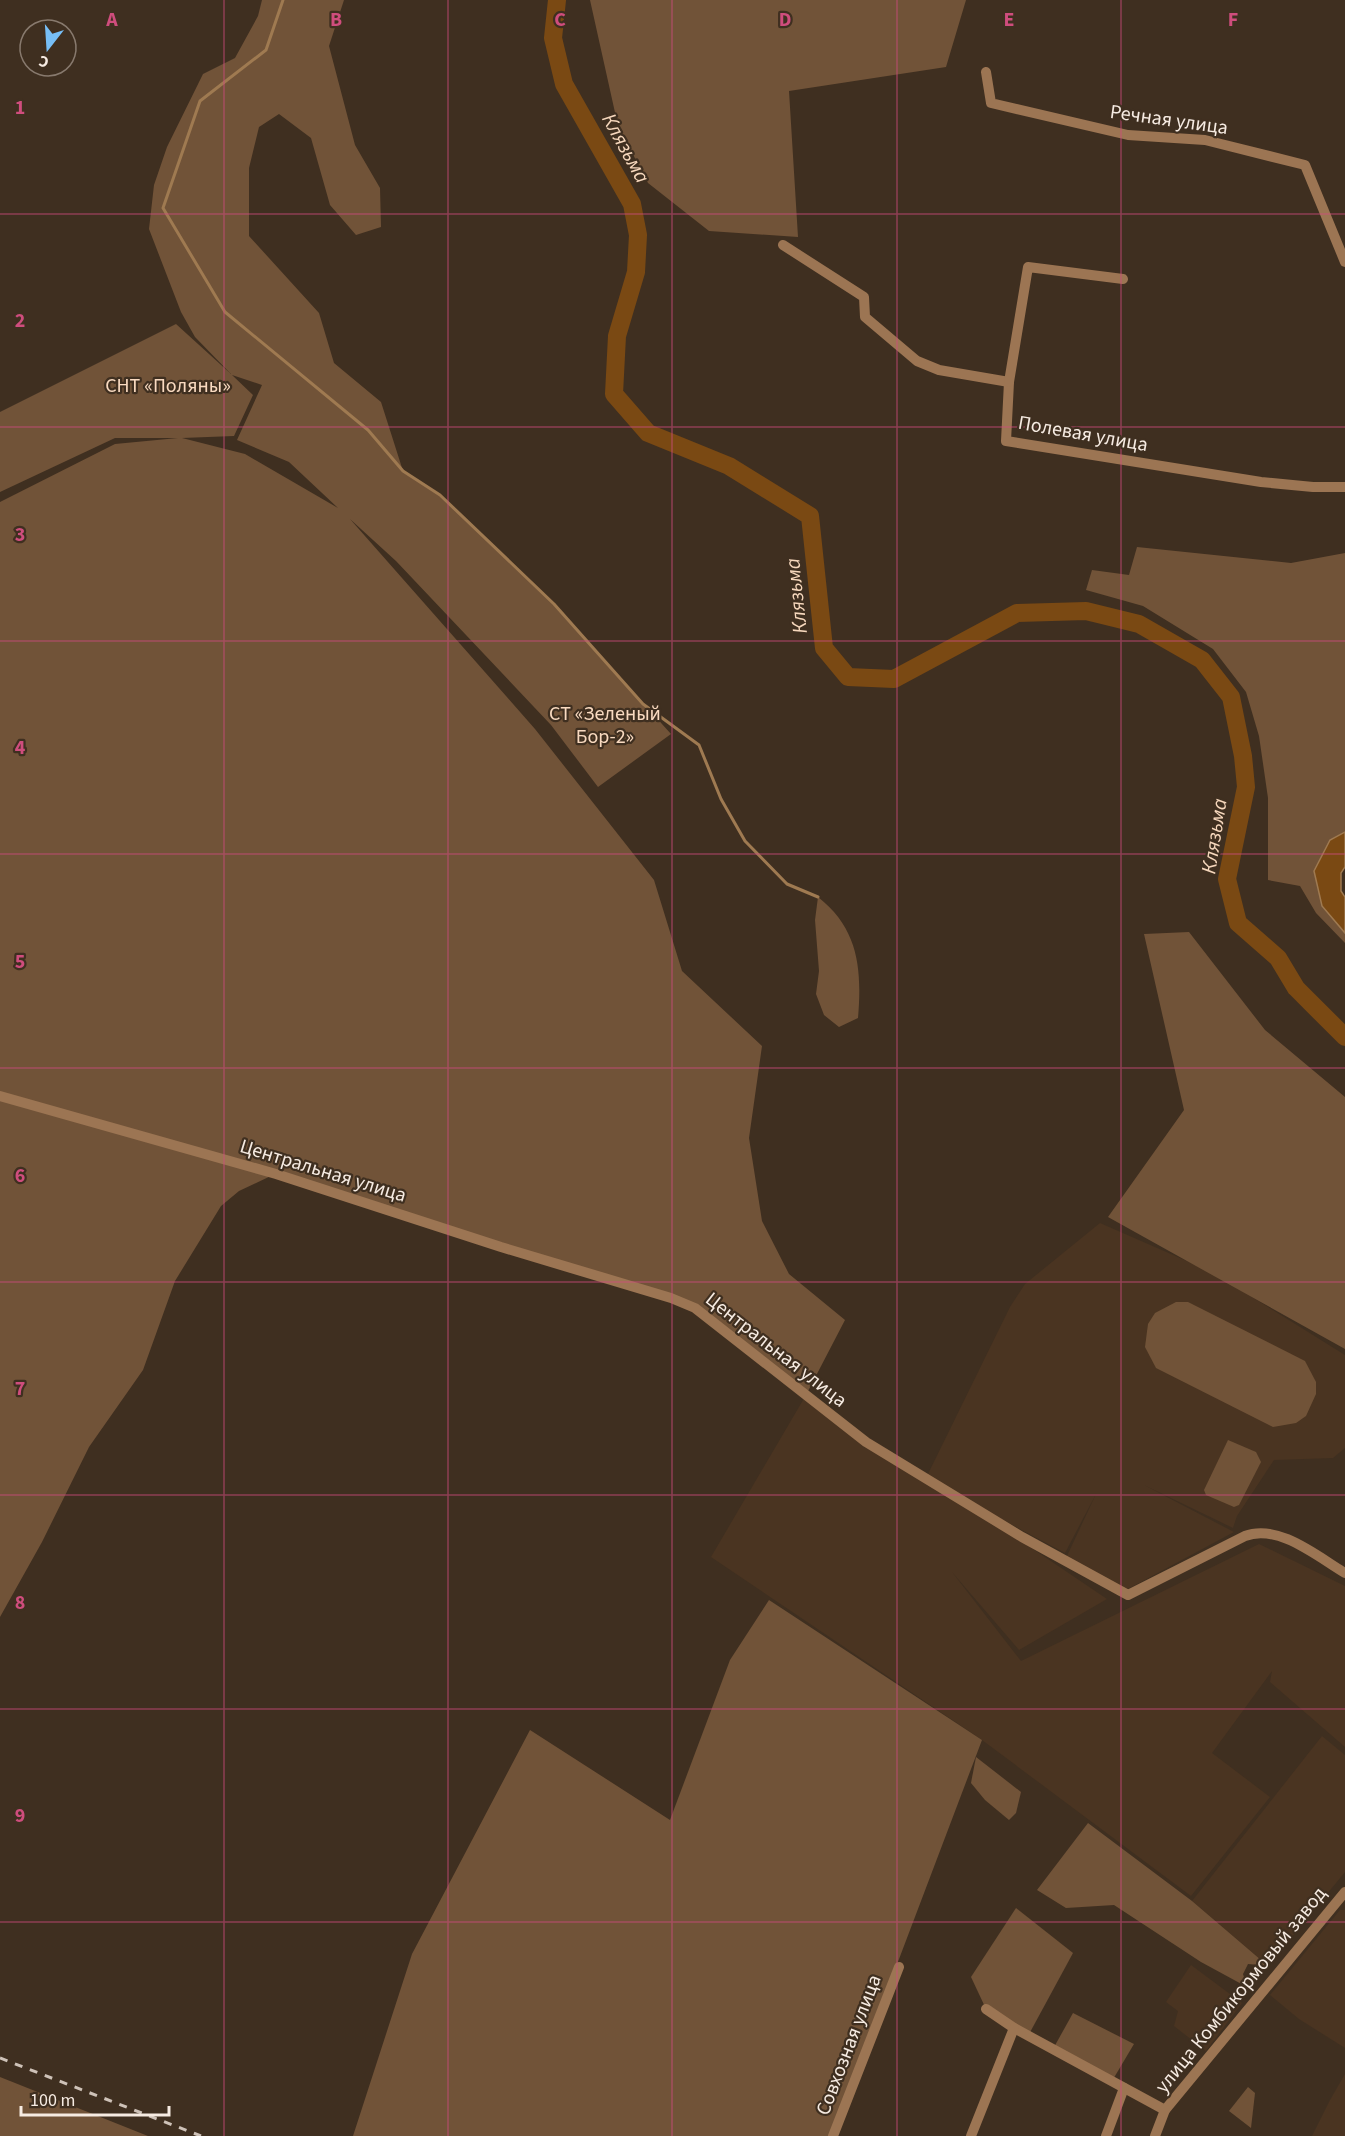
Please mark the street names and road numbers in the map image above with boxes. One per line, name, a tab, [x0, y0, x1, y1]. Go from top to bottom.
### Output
street label: Речная улица	[1108, 98, 1230, 142]
street label: Полевая улица	[1016, 409, 1150, 459]
street label: Центральная улица	[236, 1132, 410, 1210]
street label: Центральная улица	[699, 1286, 853, 1414]
street label: улица Комбикормовый завод	[1149, 1881, 1333, 2099]
street label: Совхозная улица	[809, 1971, 889, 2119]

